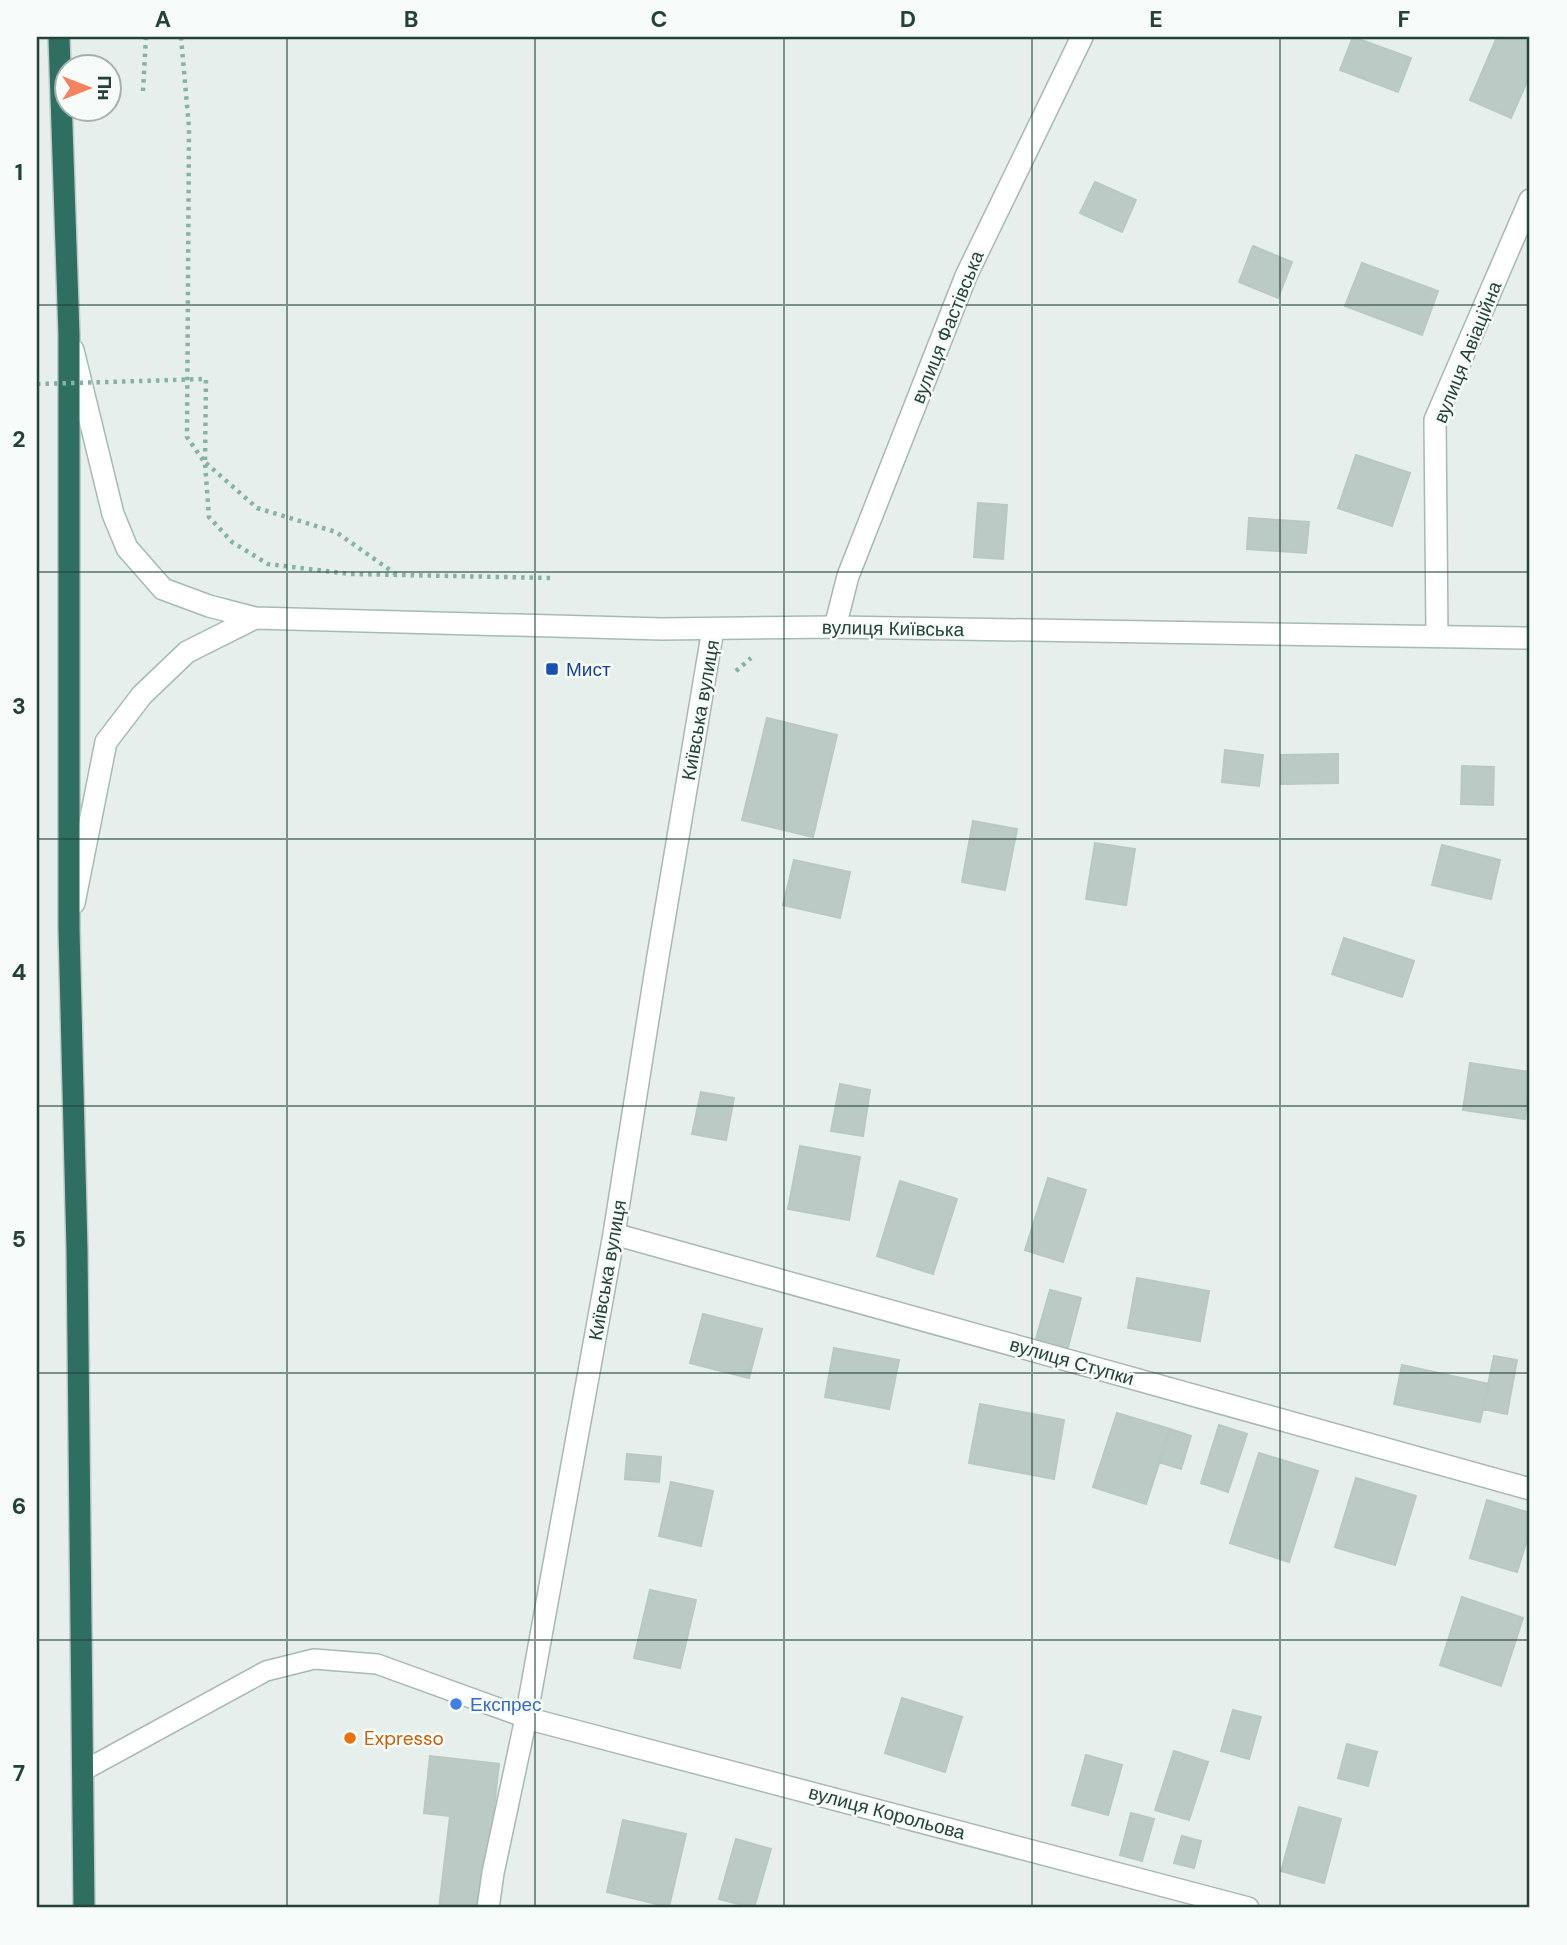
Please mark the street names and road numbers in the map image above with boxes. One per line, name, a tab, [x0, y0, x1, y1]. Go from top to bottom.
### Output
street label: вулиця Фастівська	[905, 247, 990, 407]
street label: вулиця Авіаційна	[1428, 277, 1508, 427]
street label: вулиця Київська	[822, 615, 965, 642]
street label: Київська вулиця	[676, 638, 725, 782]
street label: Київська вулиця	[583, 1198, 632, 1342]
street label: вулиця Ступки	[1007, 1332, 1137, 1391]
street label: вулиця Корольова	[806, 1780, 968, 1846]

